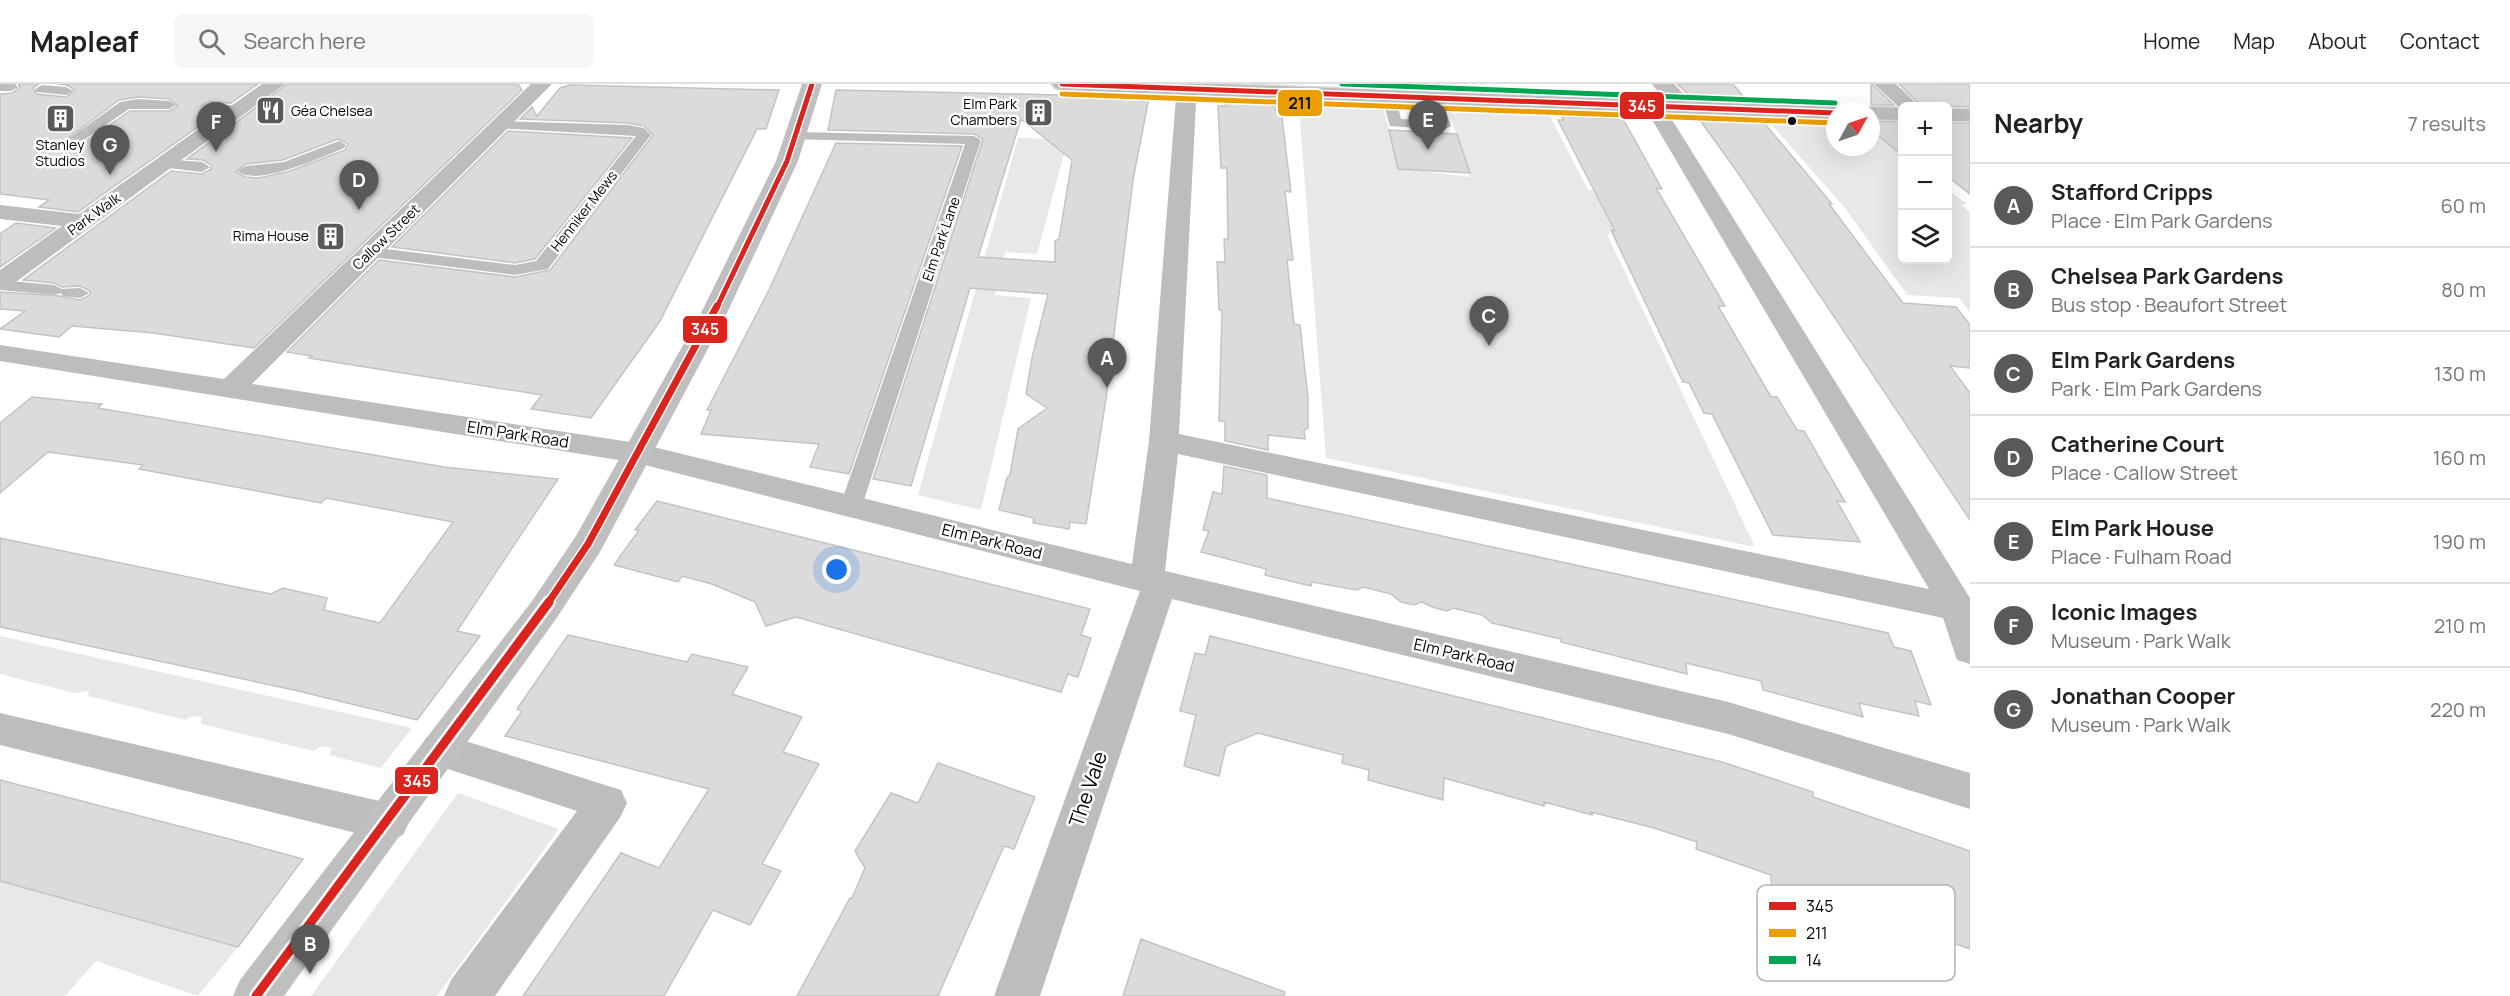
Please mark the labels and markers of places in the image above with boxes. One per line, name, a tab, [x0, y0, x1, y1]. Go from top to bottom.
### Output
place label: Elm Park Chambers	[950, 94, 1018, 129]
restaurant icon: Géa Chelsea	[254, 95, 286, 127]
building icon: Elm Park Chambers	[1022, 96, 1054, 128]
pin: E	[1408, 100, 1448, 150]
place label: Géa Chelsea	[291, 101, 372, 120]
building icon: Stanley Studios	[44, 102, 76, 134]
pin: F	[196, 103, 236, 152]
unlabelled marker	[1786, 115, 1798, 127]
pin: G	[90, 126, 130, 175]
place label: Stanley Studios	[35, 135, 85, 170]
pin: D	[340, 160, 378, 210]
building icon: Rima House	[314, 220, 346, 252]
place label: Rima House	[233, 226, 309, 245]
pin: C	[1470, 296, 1508, 346]
pin: A	[1088, 338, 1126, 388]
pin: B	[290, 924, 330, 974]

